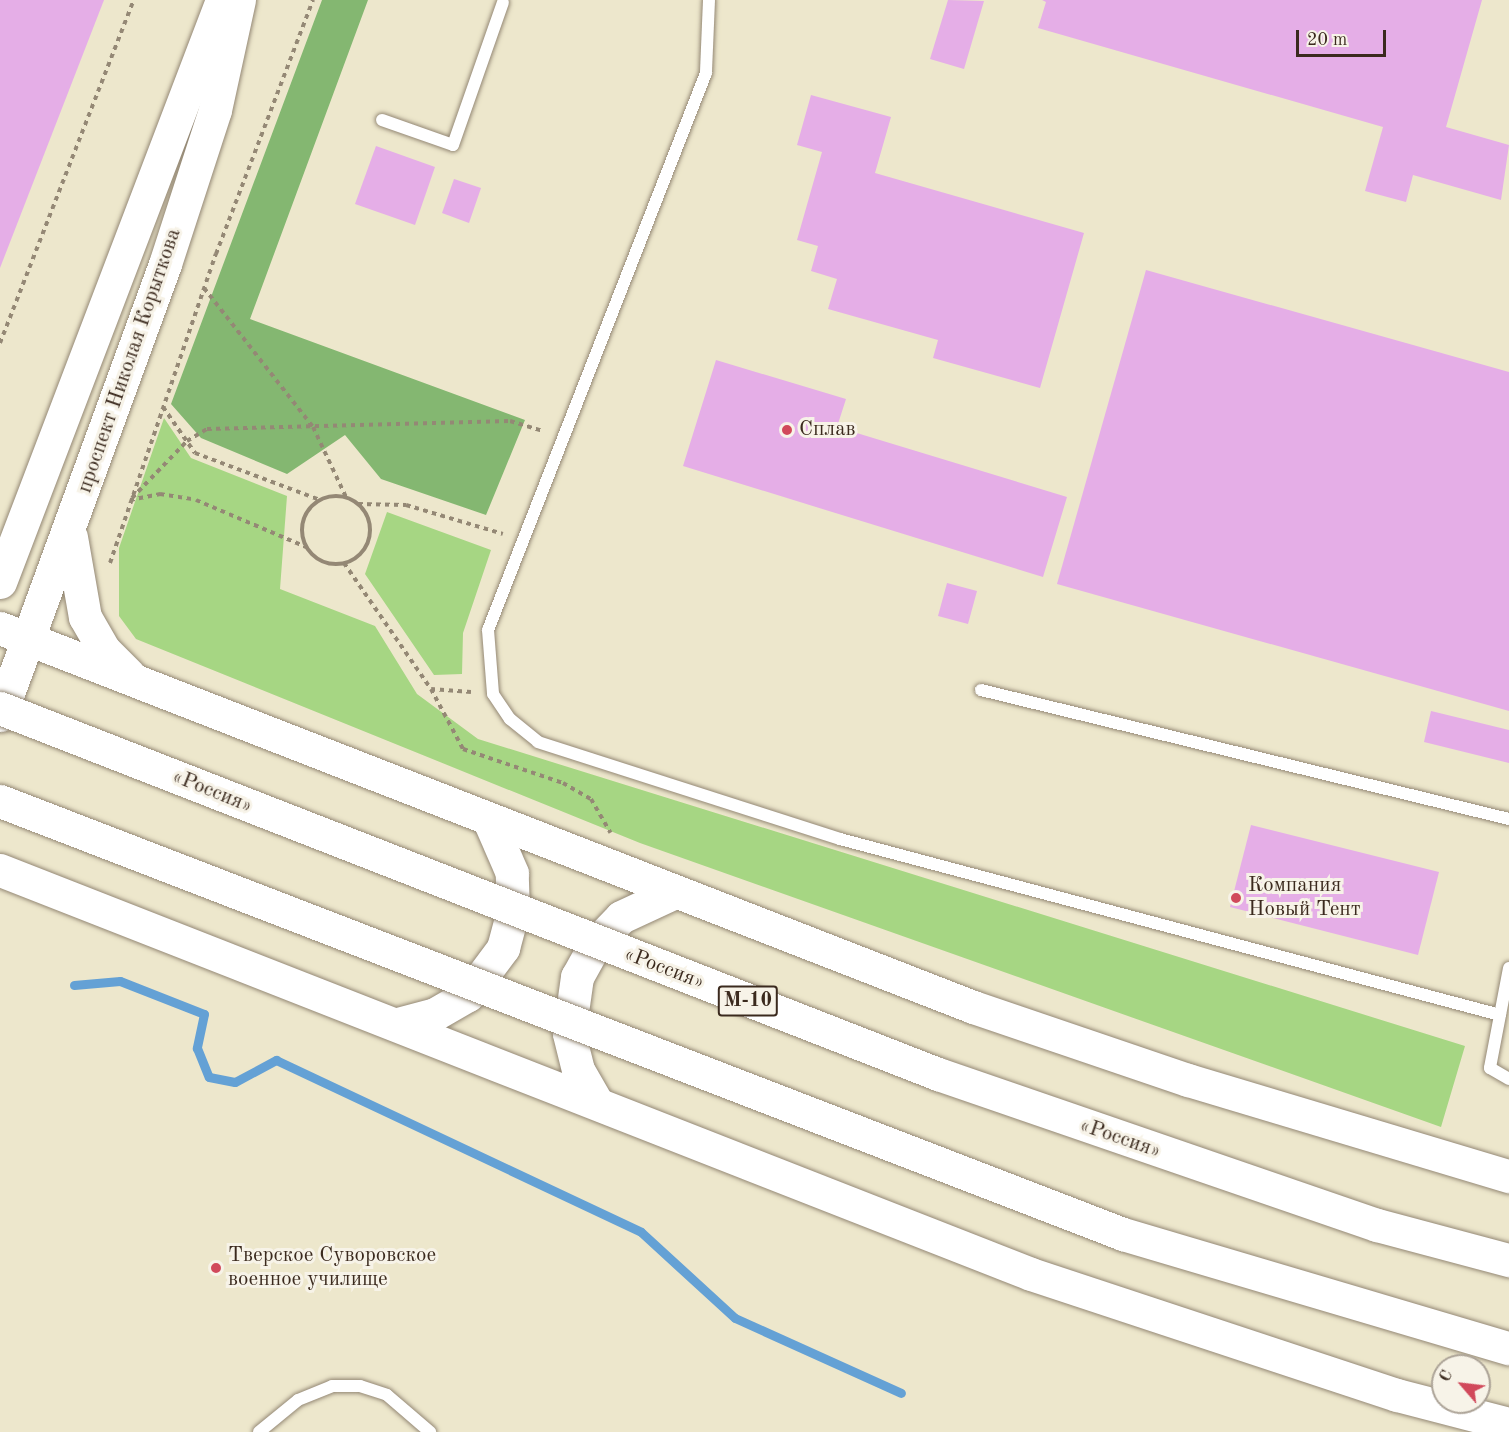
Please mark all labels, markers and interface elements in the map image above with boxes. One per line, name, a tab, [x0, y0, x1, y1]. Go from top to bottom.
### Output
scale bar	[1299, 18, 1389, 56]
text: 20 m	[1307, 31, 1347, 49]
street label: проспект Николая Корыткова	[73, 226, 187, 496]
place label: Сплав	[799, 417, 856, 443]
marker: Сплав	[780, 423, 794, 437]
street label: «Россия»	[168, 765, 256, 819]
place label: Компания Новый Тент	[1248, 873, 1361, 923]
marker: Компания Новый Тент	[1229, 891, 1243, 905]
street label: «Россия»	[620, 942, 708, 996]
road number: М-10	[716, 984, 780, 1018]
street label: «Россия»	[1076, 1113, 1164, 1165]
place label: Тверское Суворовское военное училище	[228, 1243, 436, 1293]
marker: Тверское Суворовское военное училище	[209, 1261, 223, 1275]
north arrow	[1431, 1354, 1491, 1414]
text: С	[1437, 1368, 1456, 1385]

